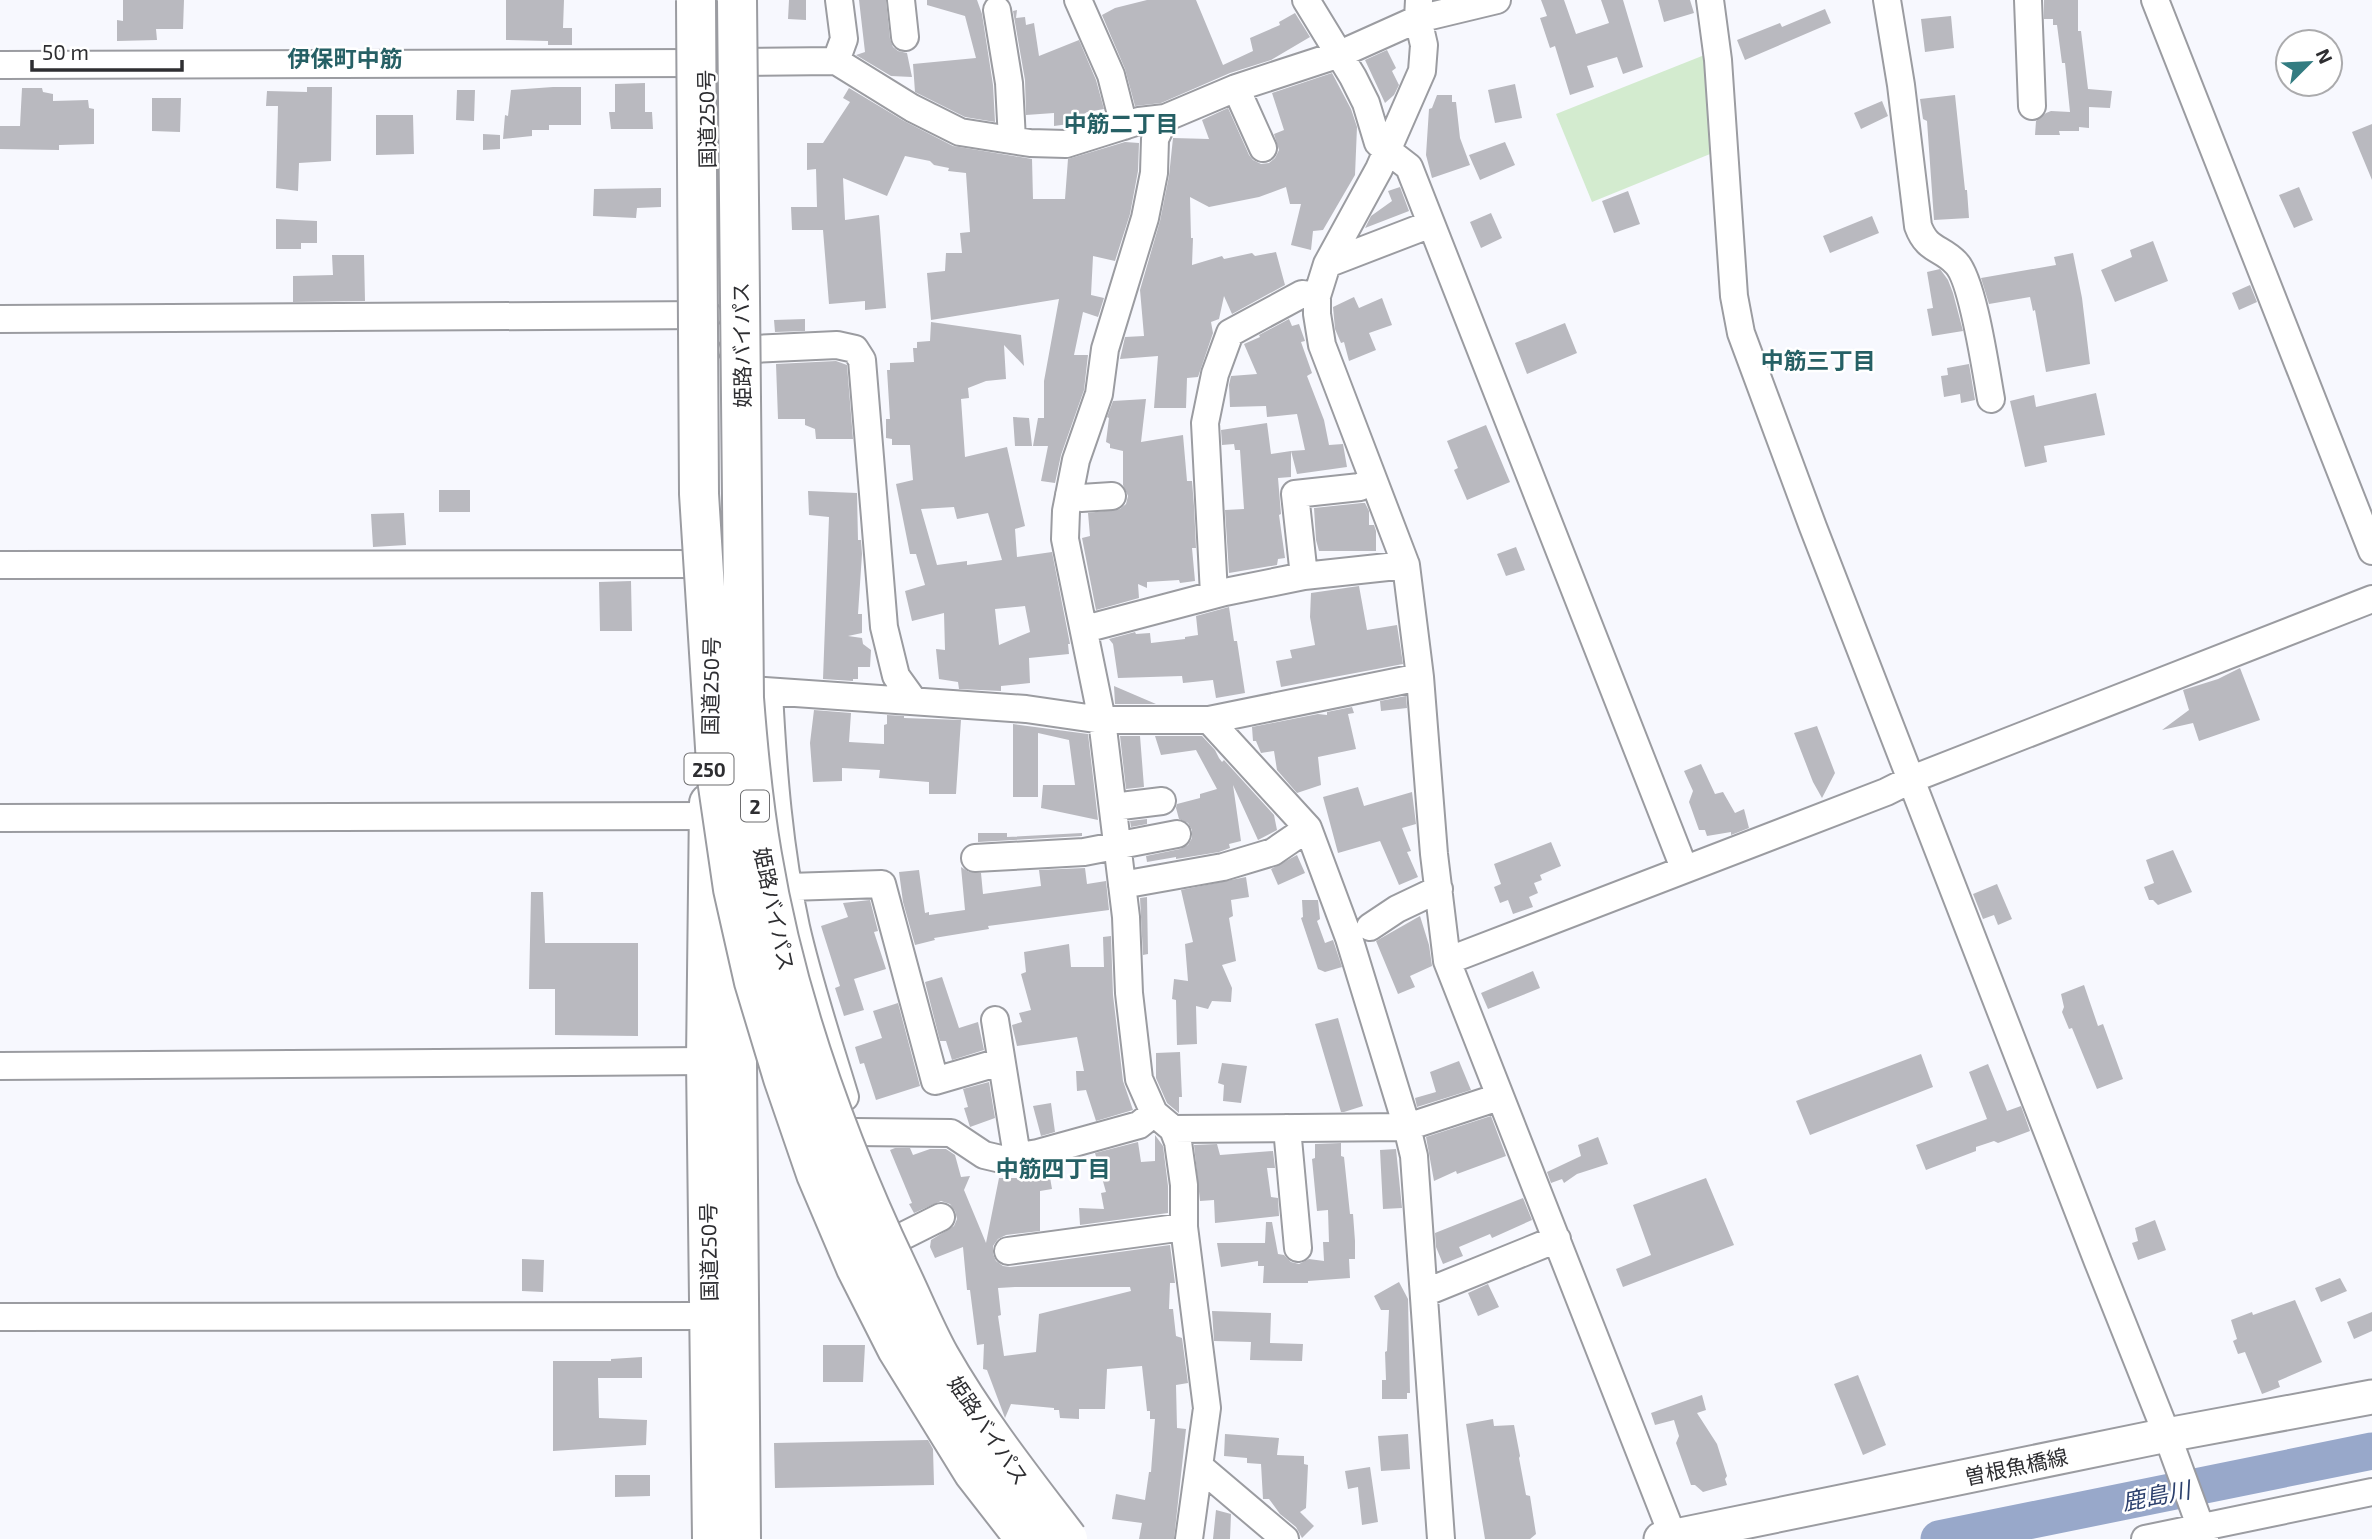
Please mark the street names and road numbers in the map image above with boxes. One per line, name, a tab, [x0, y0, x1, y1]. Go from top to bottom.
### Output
street label: 国道250号	[693, 69, 719, 169]
street label: 姫路バイパス	[727, 282, 755, 408]
street label: 国道250号	[697, 636, 723, 736]
road number: 250	[684, 754, 734, 784]
road number: 2	[741, 790, 769, 821]
street label: 姫路バイパス	[750, 845, 800, 973]
street label: 国道250号	[695, 1202, 721, 1302]
street label: 姫路バイパス	[944, 1371, 1034, 1489]
street label: 曽根魚橋線	[1962, 1443, 2070, 1489]

